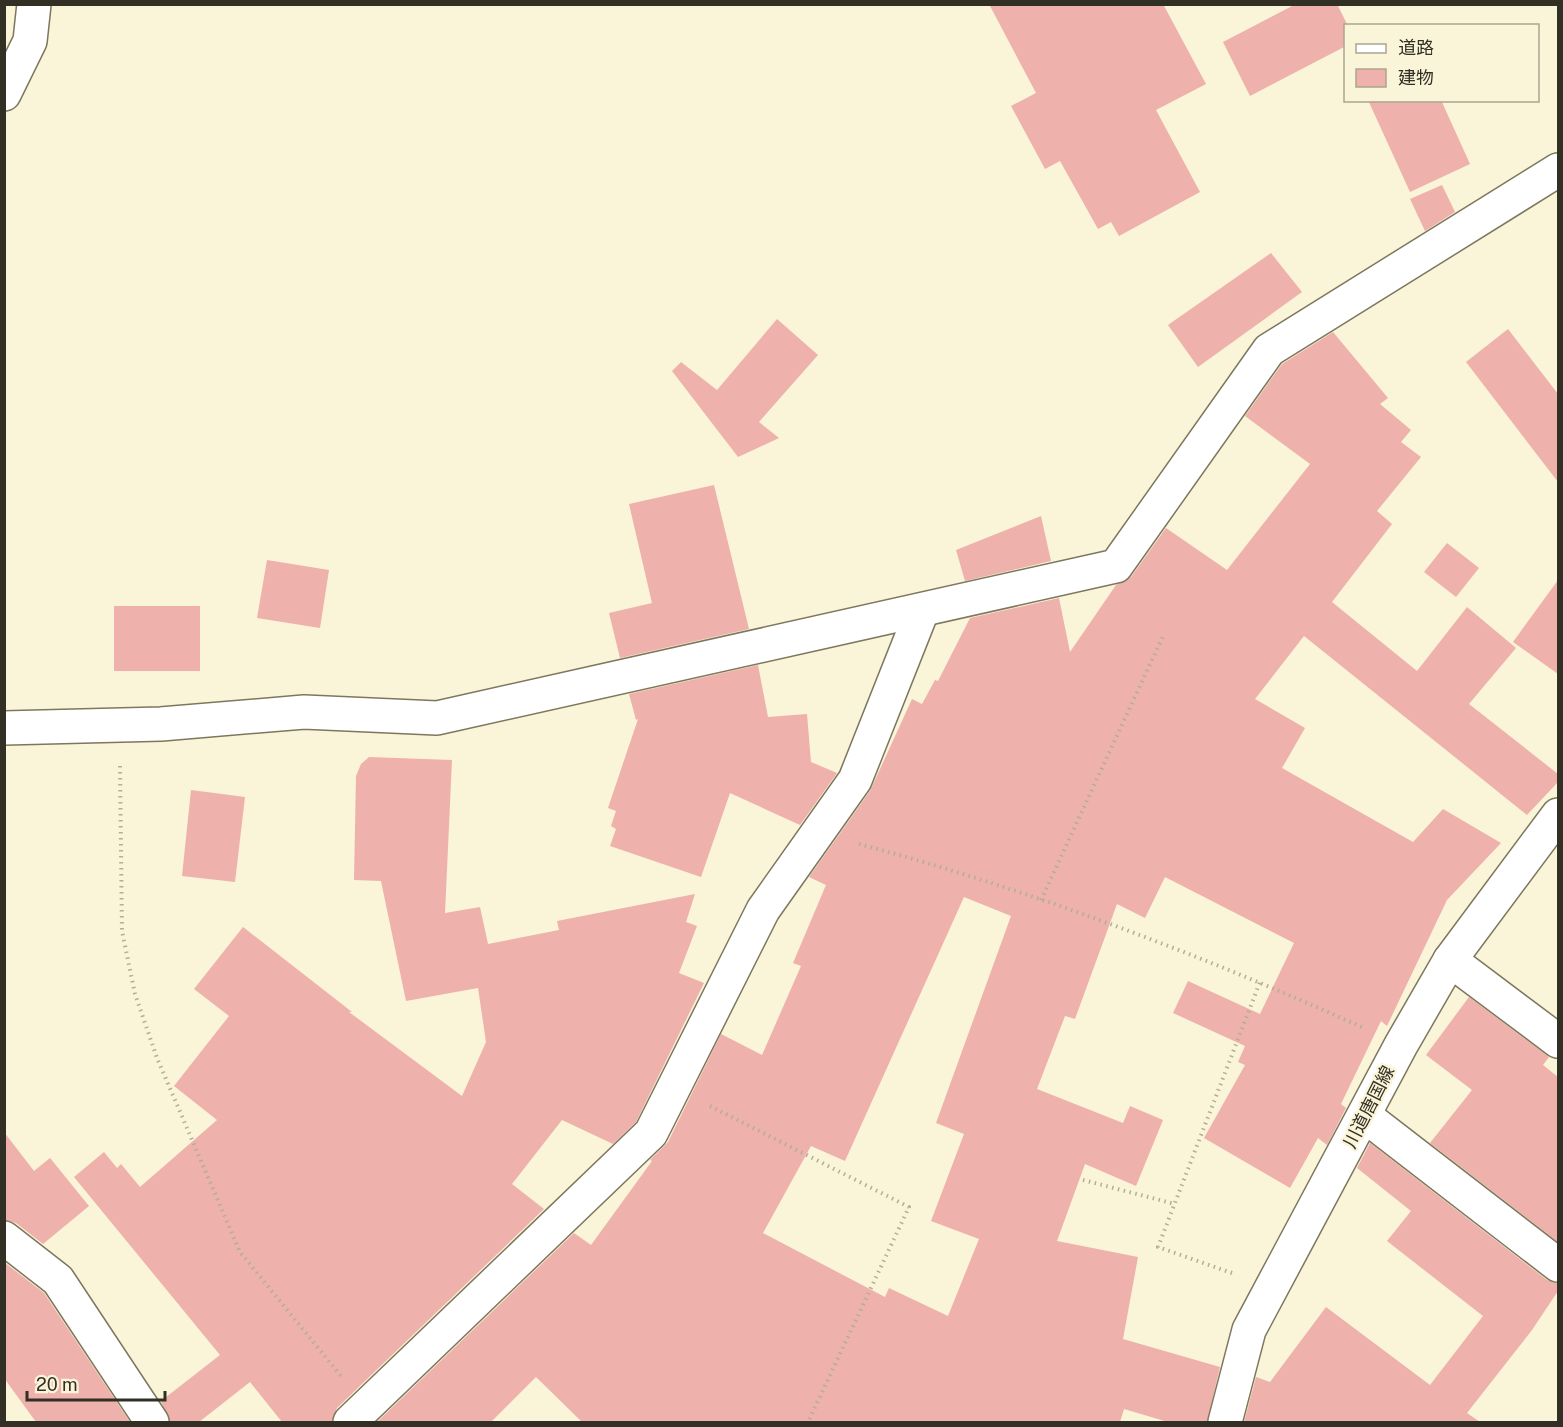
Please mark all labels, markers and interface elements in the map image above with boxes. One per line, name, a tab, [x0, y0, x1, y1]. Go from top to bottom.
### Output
legend	[1344, 24, 1539, 102]
text: 道路	[1398, 37, 1434, 58]
text: 建物	[1398, 67, 1434, 88]
street label: 川道唐国線	[1339, 1062, 1398, 1152]
scale bar	[27, 1364, 165, 1402]
text: 20 m	[36, 1374, 78, 1395]

